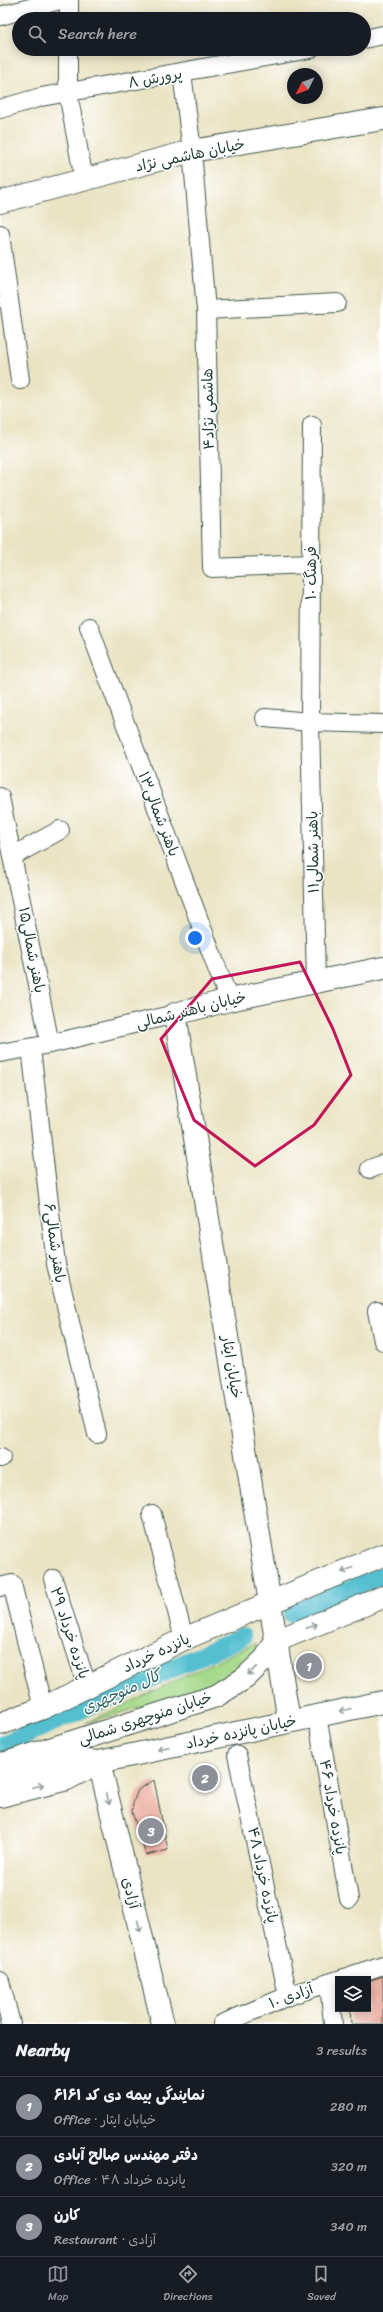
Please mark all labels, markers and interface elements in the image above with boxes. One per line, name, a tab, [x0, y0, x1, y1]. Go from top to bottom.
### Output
search box	[12, 12, 371, 56]
text: Search here	[58, 21, 137, 47]
icon: search	[26, 23, 48, 45]
street label: پرورش ۸	[126, 60, 184, 96]
north arrow	[287, 68, 323, 104]
street label: خیابان هاشمی نژاد	[133, 131, 247, 179]
street label: هاشمی نژاد۴	[194, 368, 222, 450]
street label: فرهنگ ۱۰	[298, 546, 324, 600]
street label: باهنر شمالی۱۳	[131, 768, 187, 860]
street label: باهنر شمالی۱۱	[299, 810, 327, 894]
street label: باهنر شمالی۱۵	[11, 905, 53, 995]
your location	[185, 928, 205, 948]
street label: خیابان باهنر شمالی	[133, 984, 249, 1036]
street label: باهنر شمالی۶	[37, 1201, 73, 1285]
street label: خیابان ایثار	[214, 1333, 250, 1400]
one-way arrow	[341, 1567, 353, 1574]
street label: پانزده خرداد ۲۹	[43, 1584, 97, 1682]
one-way arrow	[306, 1622, 318, 1629]
street label: پانزده خرداد	[118, 1626, 194, 1680]
pin: 1	[296, 1651, 322, 1681]
water label: کال منوچهری	[77, 1660, 169, 1722]
one-way arrow	[247, 1666, 257, 1676]
street label: خیابان منوچهری شمالی	[75, 1684, 215, 1752]
one-way arrow	[339, 1706, 352, 1714]
street label: خیابان پانزده خرداد	[183, 1708, 299, 1756]
one-way arrow	[157, 1745, 170, 1753]
street label: پانزده خرداد ۴۶	[312, 1757, 354, 1857]
pin: 2	[192, 1763, 218, 1793]
one-way arrow	[31, 1782, 44, 1790]
one-way arrow	[105, 1793, 112, 1806]
pin: 3	[138, 1816, 164, 1846]
street label: پانزده خرداد ۴۸	[240, 1824, 286, 1926]
street label: آزادی	[115, 1874, 148, 1913]
one-way arrow	[136, 1919, 143, 1932]
street label: آزادی ۱۰	[265, 1975, 318, 2016]
map controls	[335, 1976, 371, 2012]
button: layers	[335, 1976, 371, 2012]
text: Nearby	[16, 2035, 70, 2065]
text: 3 results	[316, 2039, 367, 2062]
text: نمایندگی بیمه دی کد ۶۱۶۱	[54, 2082, 205, 2108]
text: 1	[26, 2095, 32, 2118]
text: 280 m	[330, 2095, 367, 2118]
text: Office · خیابان ایثار	[54, 2108, 156, 2131]
text: دفتر مهندس صالح آبادی	[54, 2142, 198, 2168]
text: 2	[25, 2155, 33, 2178]
text: 320 m	[331, 2155, 367, 2178]
text: Office · پانزده خرداد ۴۸	[54, 2168, 186, 2191]
text: کارن	[54, 2202, 80, 2228]
text: 3	[25, 2215, 33, 2238]
text: 340 m	[330, 2215, 367, 2238]
text: Restaurant · آزادی	[54, 2228, 156, 2251]
tab: Map	[47, 2263, 69, 2306]
tab: Directions	[163, 2263, 213, 2306]
tab: Saved	[307, 2263, 336, 2306]

